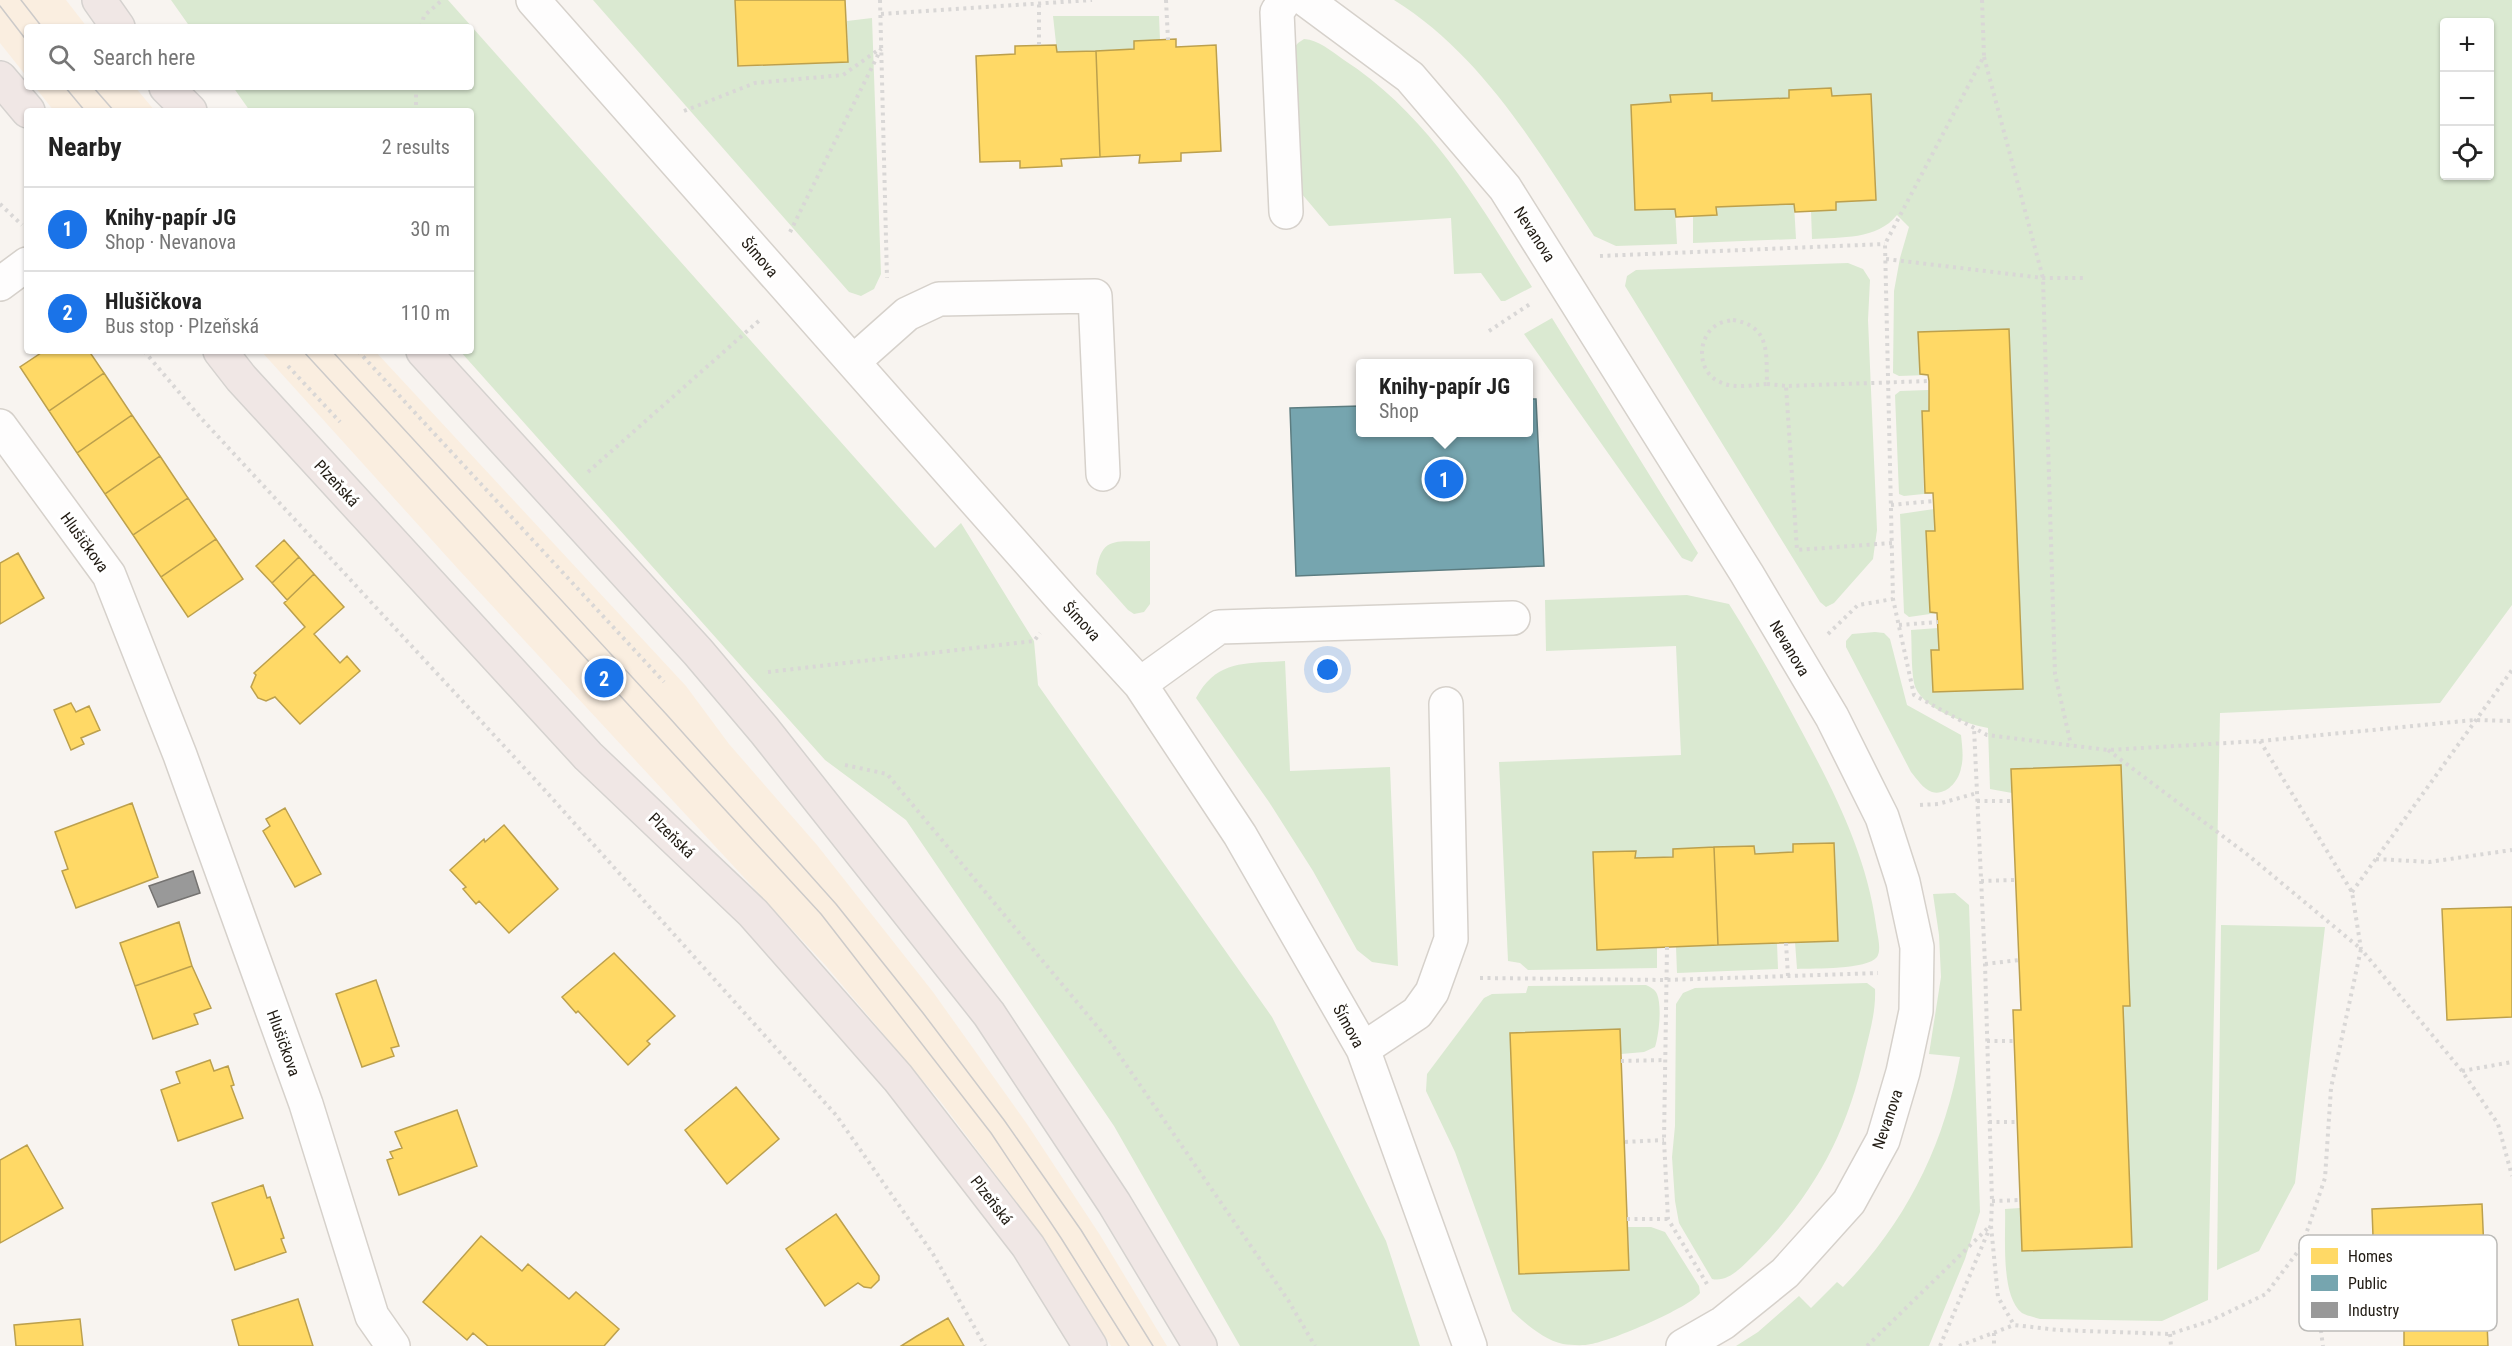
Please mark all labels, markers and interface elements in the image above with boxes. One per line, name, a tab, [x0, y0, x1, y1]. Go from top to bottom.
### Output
map controls	[2440, 18, 2494, 180]
button: +	[2440, 18, 2494, 72]
search box	[24, 24, 474, 90]
icon: search	[45, 41, 78, 74]
text: Search here	[93, 45, 195, 70]
button: −	[2440, 72, 2494, 126]
button: locate	[2440, 126, 2494, 180]
text: Nearby	[48, 132, 122, 162]
text: 2 results	[382, 135, 450, 159]
street label: Nevanova	[1510, 203, 1559, 265]
text: Knihy-papír JG	[105, 205, 236, 230]
text: 1	[62, 217, 73, 241]
text: 30 m	[411, 217, 450, 241]
text: Shop · Nevanova	[105, 230, 236, 254]
street label: Šímova	[737, 234, 782, 281]
text: Hlušičkova	[105, 289, 202, 314]
text: 2	[62, 301, 73, 325]
text: 110 m	[401, 301, 450, 325]
text: Bus stop · Plzeňská	[105, 314, 259, 338]
popup	[1356, 359, 1533, 437]
text: Knihy-papír JG	[1379, 374, 1510, 399]
text: Shop	[1379, 399, 1419, 423]
street label: Plzeňská	[310, 456, 363, 511]
pin: 1	[1424, 456, 1464, 502]
street label: Hlušičkova	[57, 509, 113, 576]
street label: Šímova	[1059, 598, 1104, 645]
street label: Nevanova	[1766, 617, 1814, 680]
your location	[1313, 655, 1342, 684]
pin: 2	[584, 656, 624, 700]
street label: Plzeňská	[645, 809, 699, 862]
street label: Šímova	[1329, 1001, 1368, 1051]
street label: Hlušičkova	[263, 1007, 304, 1079]
street label: Nevanova	[1868, 1087, 1907, 1151]
street label: Plzeňská	[967, 1172, 1017, 1229]
legend	[2299, 1235, 2497, 1331]
text: Homes	[2348, 1247, 2393, 1266]
text: Public	[2348, 1274, 2387, 1293]
text: Industry	[2348, 1301, 2399, 1320]

